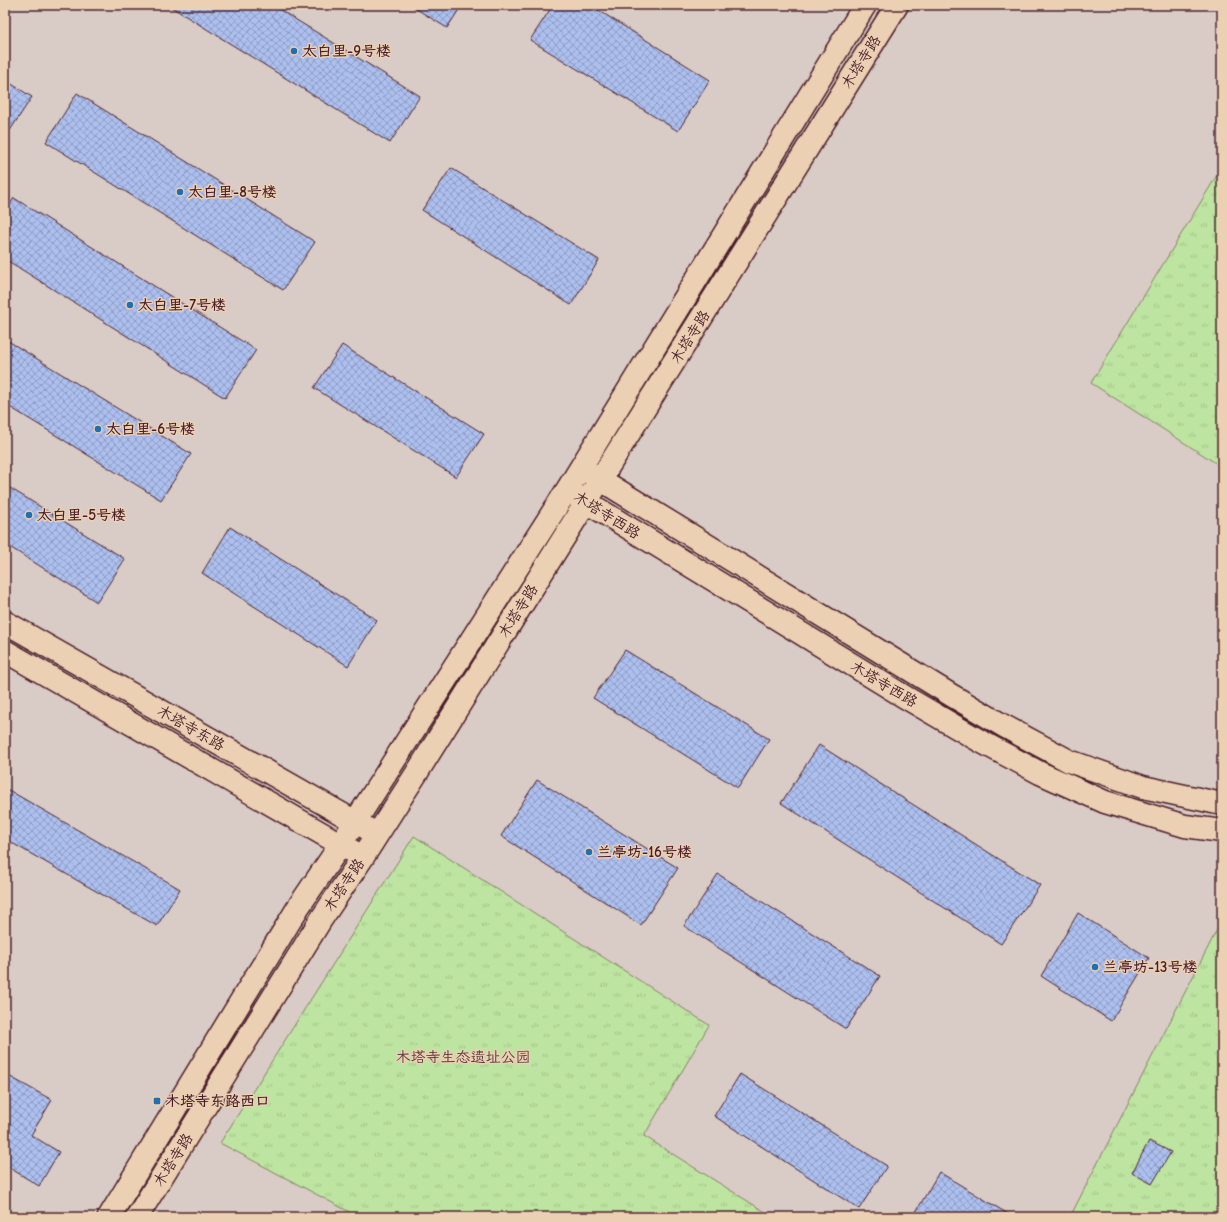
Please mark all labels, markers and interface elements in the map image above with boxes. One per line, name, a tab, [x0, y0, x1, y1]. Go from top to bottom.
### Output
street label: 木塔寺路	[837, 32, 885, 92]
place label: 太白里-9号楼	[302, 42, 391, 60]
marker: 太白里-9号楼	[289, 46, 299, 56]
place label: 太白里-8号楼	[188, 183, 277, 201]
marker: 太白里-8号楼	[175, 187, 185, 197]
place label: 太白里-7号楼	[138, 296, 226, 314]
marker: 太白里-7号楼	[125, 300, 135, 310]
street label: 木塔寺路	[666, 307, 714, 367]
place label: 太白里-6号楼	[106, 420, 195, 438]
marker: 太白里-6号楼	[93, 424, 103, 434]
street label: 木塔寺西路	[570, 487, 644, 543]
place label: 太白里-5号楼	[37, 506, 126, 524]
marker: 太白里-5号楼	[24, 510, 34, 520]
street label: 木塔寺路	[494, 581, 542, 641]
street label: 木塔寺西路	[847, 657, 921, 711]
street label: 木塔寺东路	[154, 701, 228, 755]
place label: 兰亭坊-16号楼	[597, 843, 692, 861]
marker: 兰亭坊-16号楼	[584, 847, 594, 857]
street label: 木塔寺路	[320, 855, 368, 915]
place label: 兰亭坊-13号楼	[1103, 958, 1197, 976]
marker: 兰亭坊-13号楼	[1090, 962, 1100, 972]
park label: 木塔寺生态遗址公园	[395, 1048, 531, 1066]
place label: 木塔寺东路西口	[165, 1092, 270, 1110]
marker: 木塔寺东路西口	[152, 1096, 162, 1106]
street label: 木塔寺路	[149, 1130, 197, 1190]

